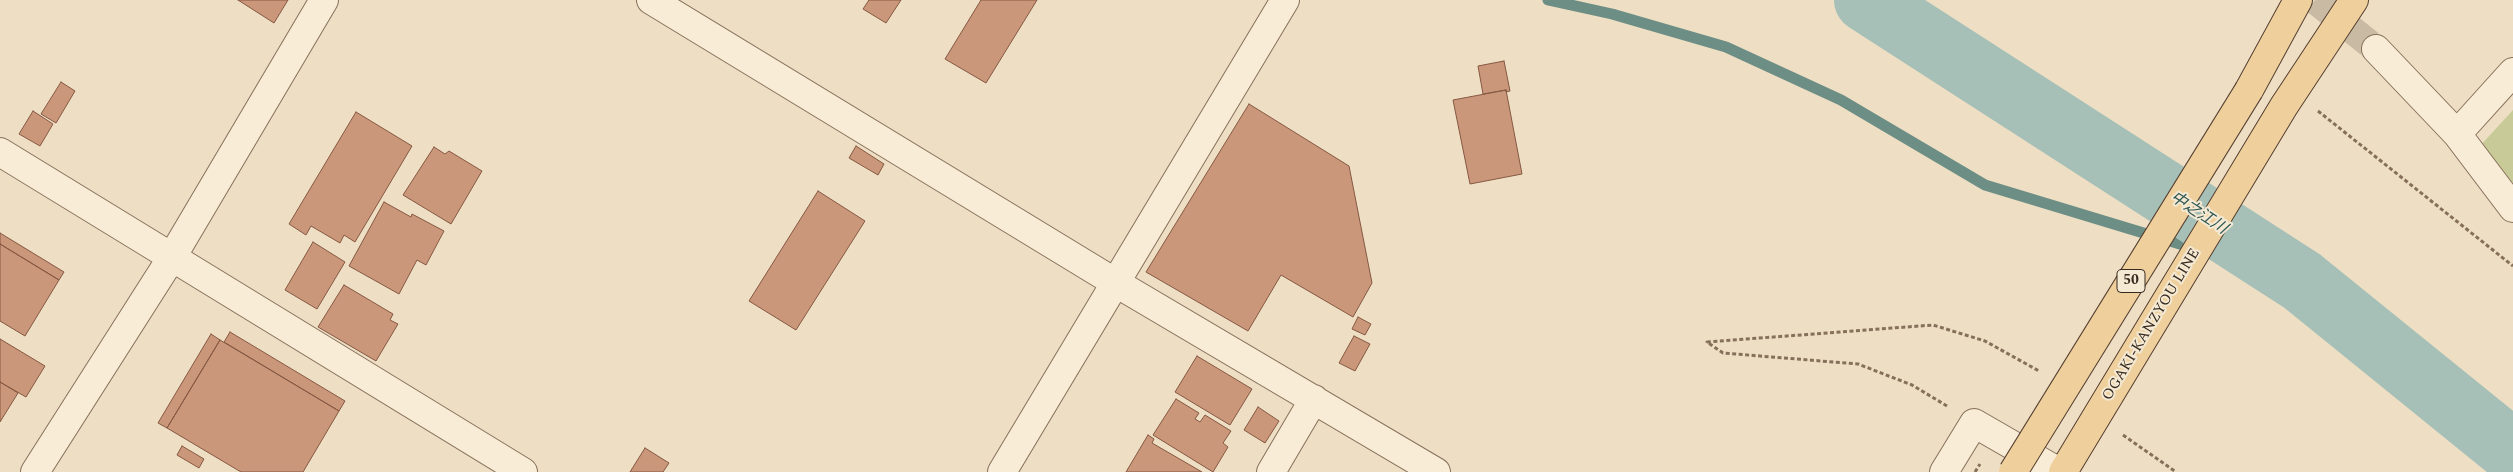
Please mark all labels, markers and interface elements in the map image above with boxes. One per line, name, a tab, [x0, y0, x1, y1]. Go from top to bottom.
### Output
water label: 中之江川	[2166, 189, 2230, 239]
street label: OGAKI-KANZYOU LINE	[2099, 246, 2205, 404]
road number: 50	[2117, 270, 2145, 292]

